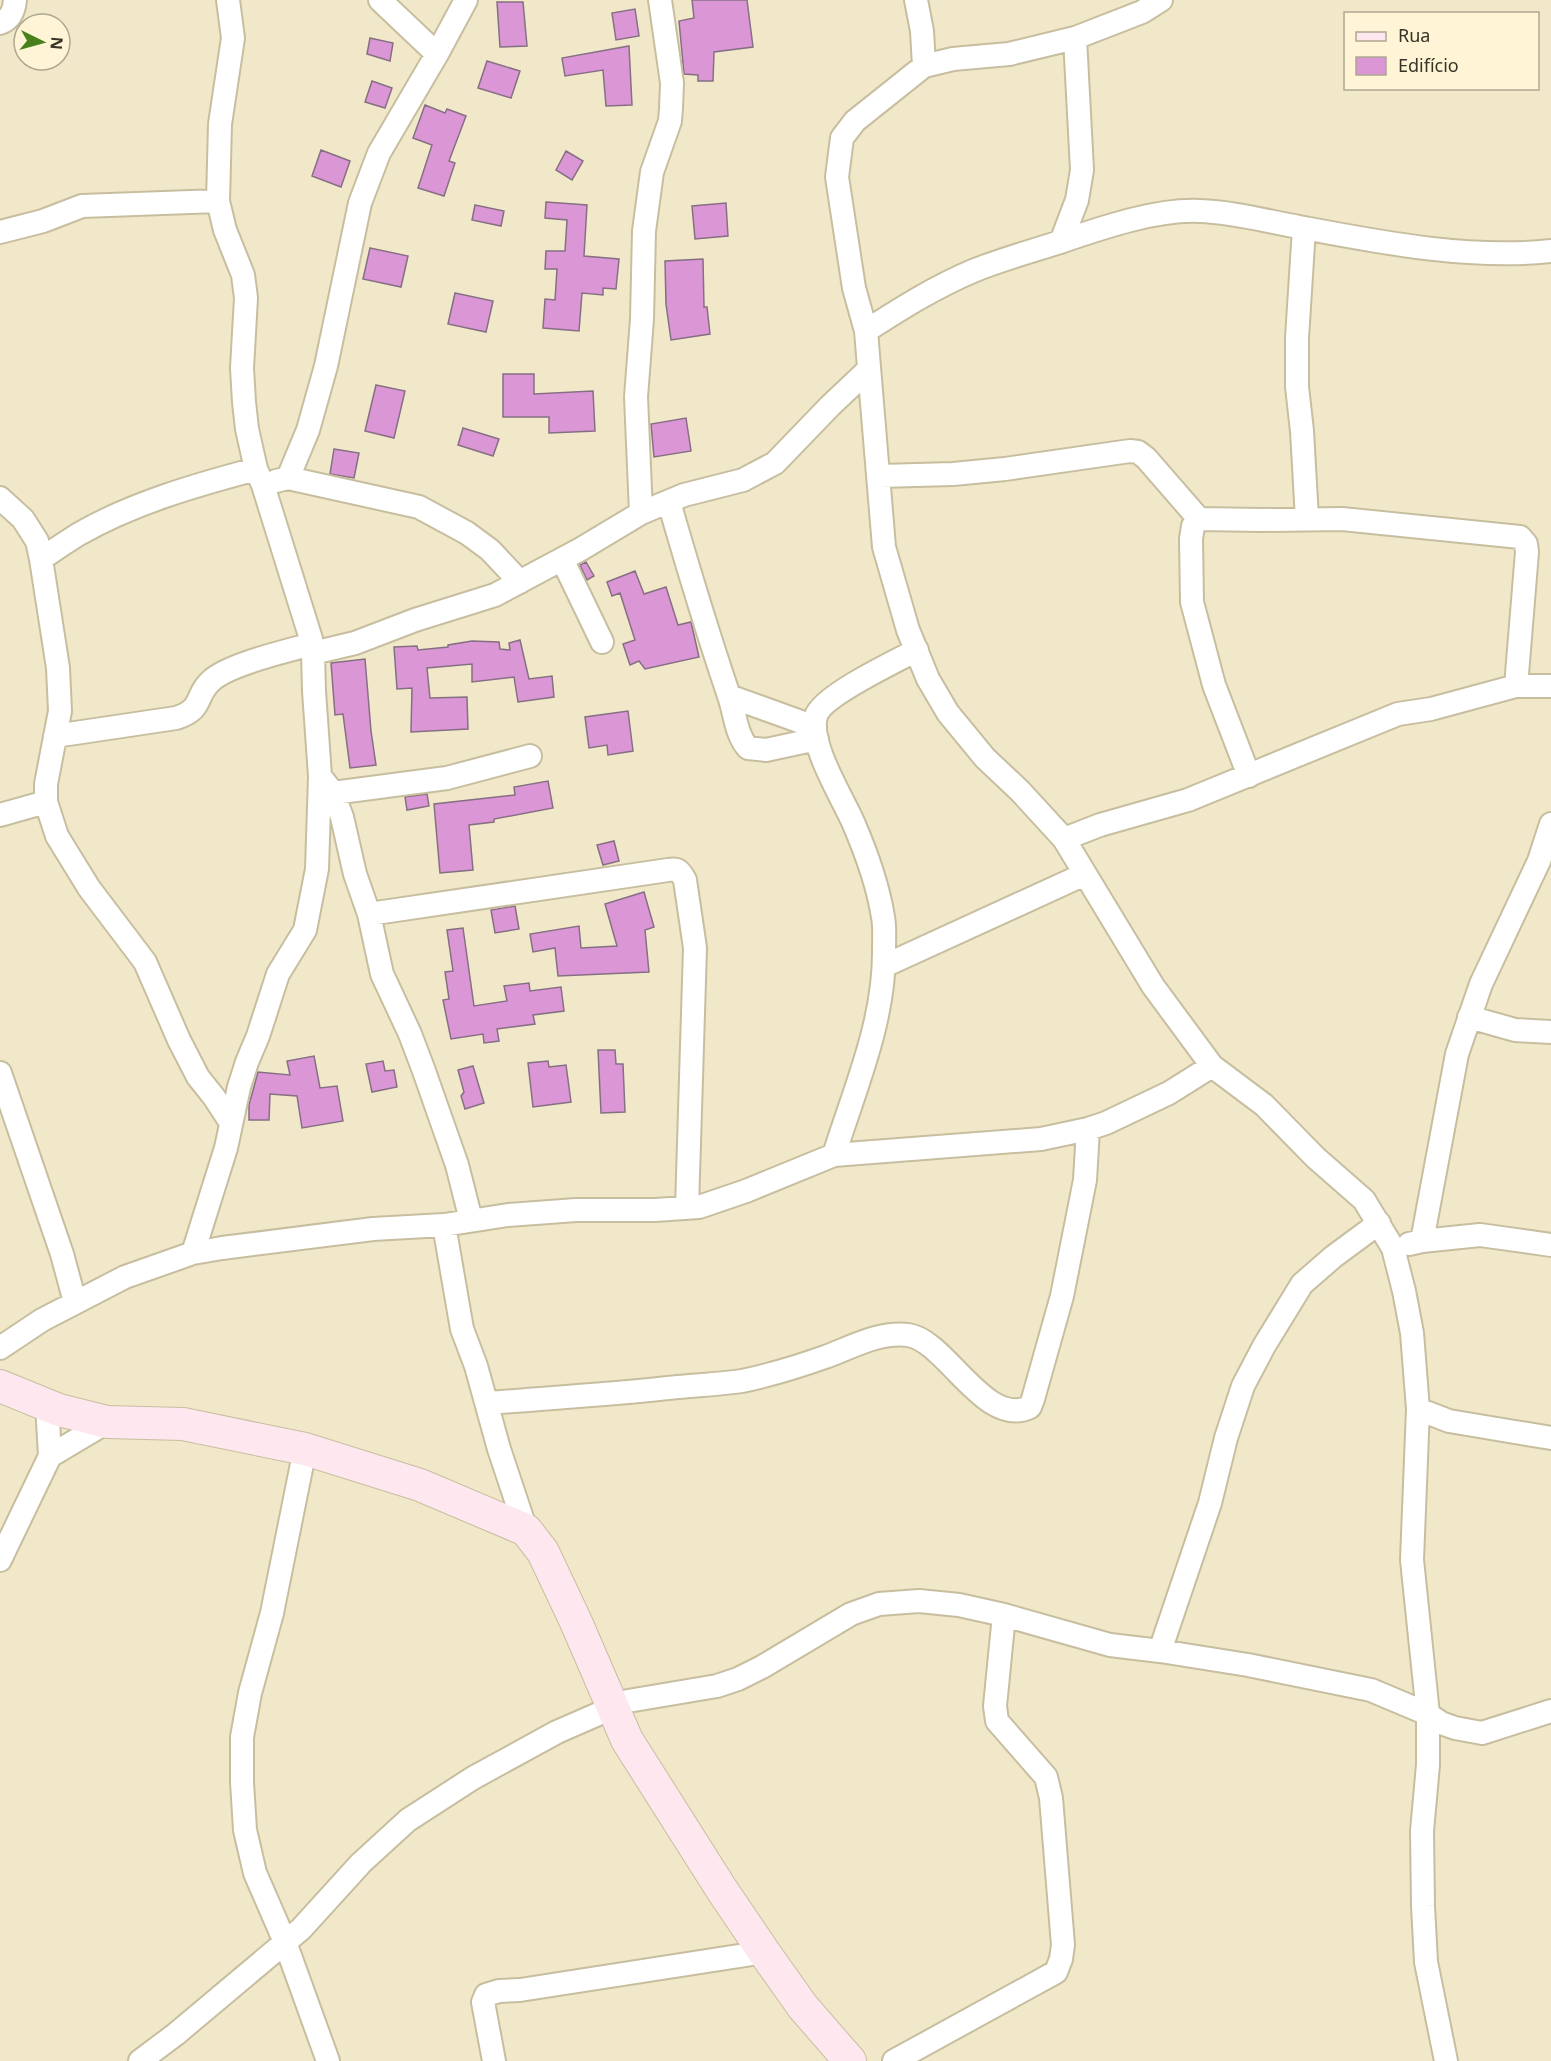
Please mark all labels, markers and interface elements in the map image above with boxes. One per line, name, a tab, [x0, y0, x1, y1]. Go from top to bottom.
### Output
north arrow	[12, 12, 72, 72]
legend	[1344, 12, 1539, 90]
text: Rua	[1398, 23, 1430, 47]
text: N	[45, 36, 68, 51]
text: Edifício	[1398, 53, 1459, 77]

